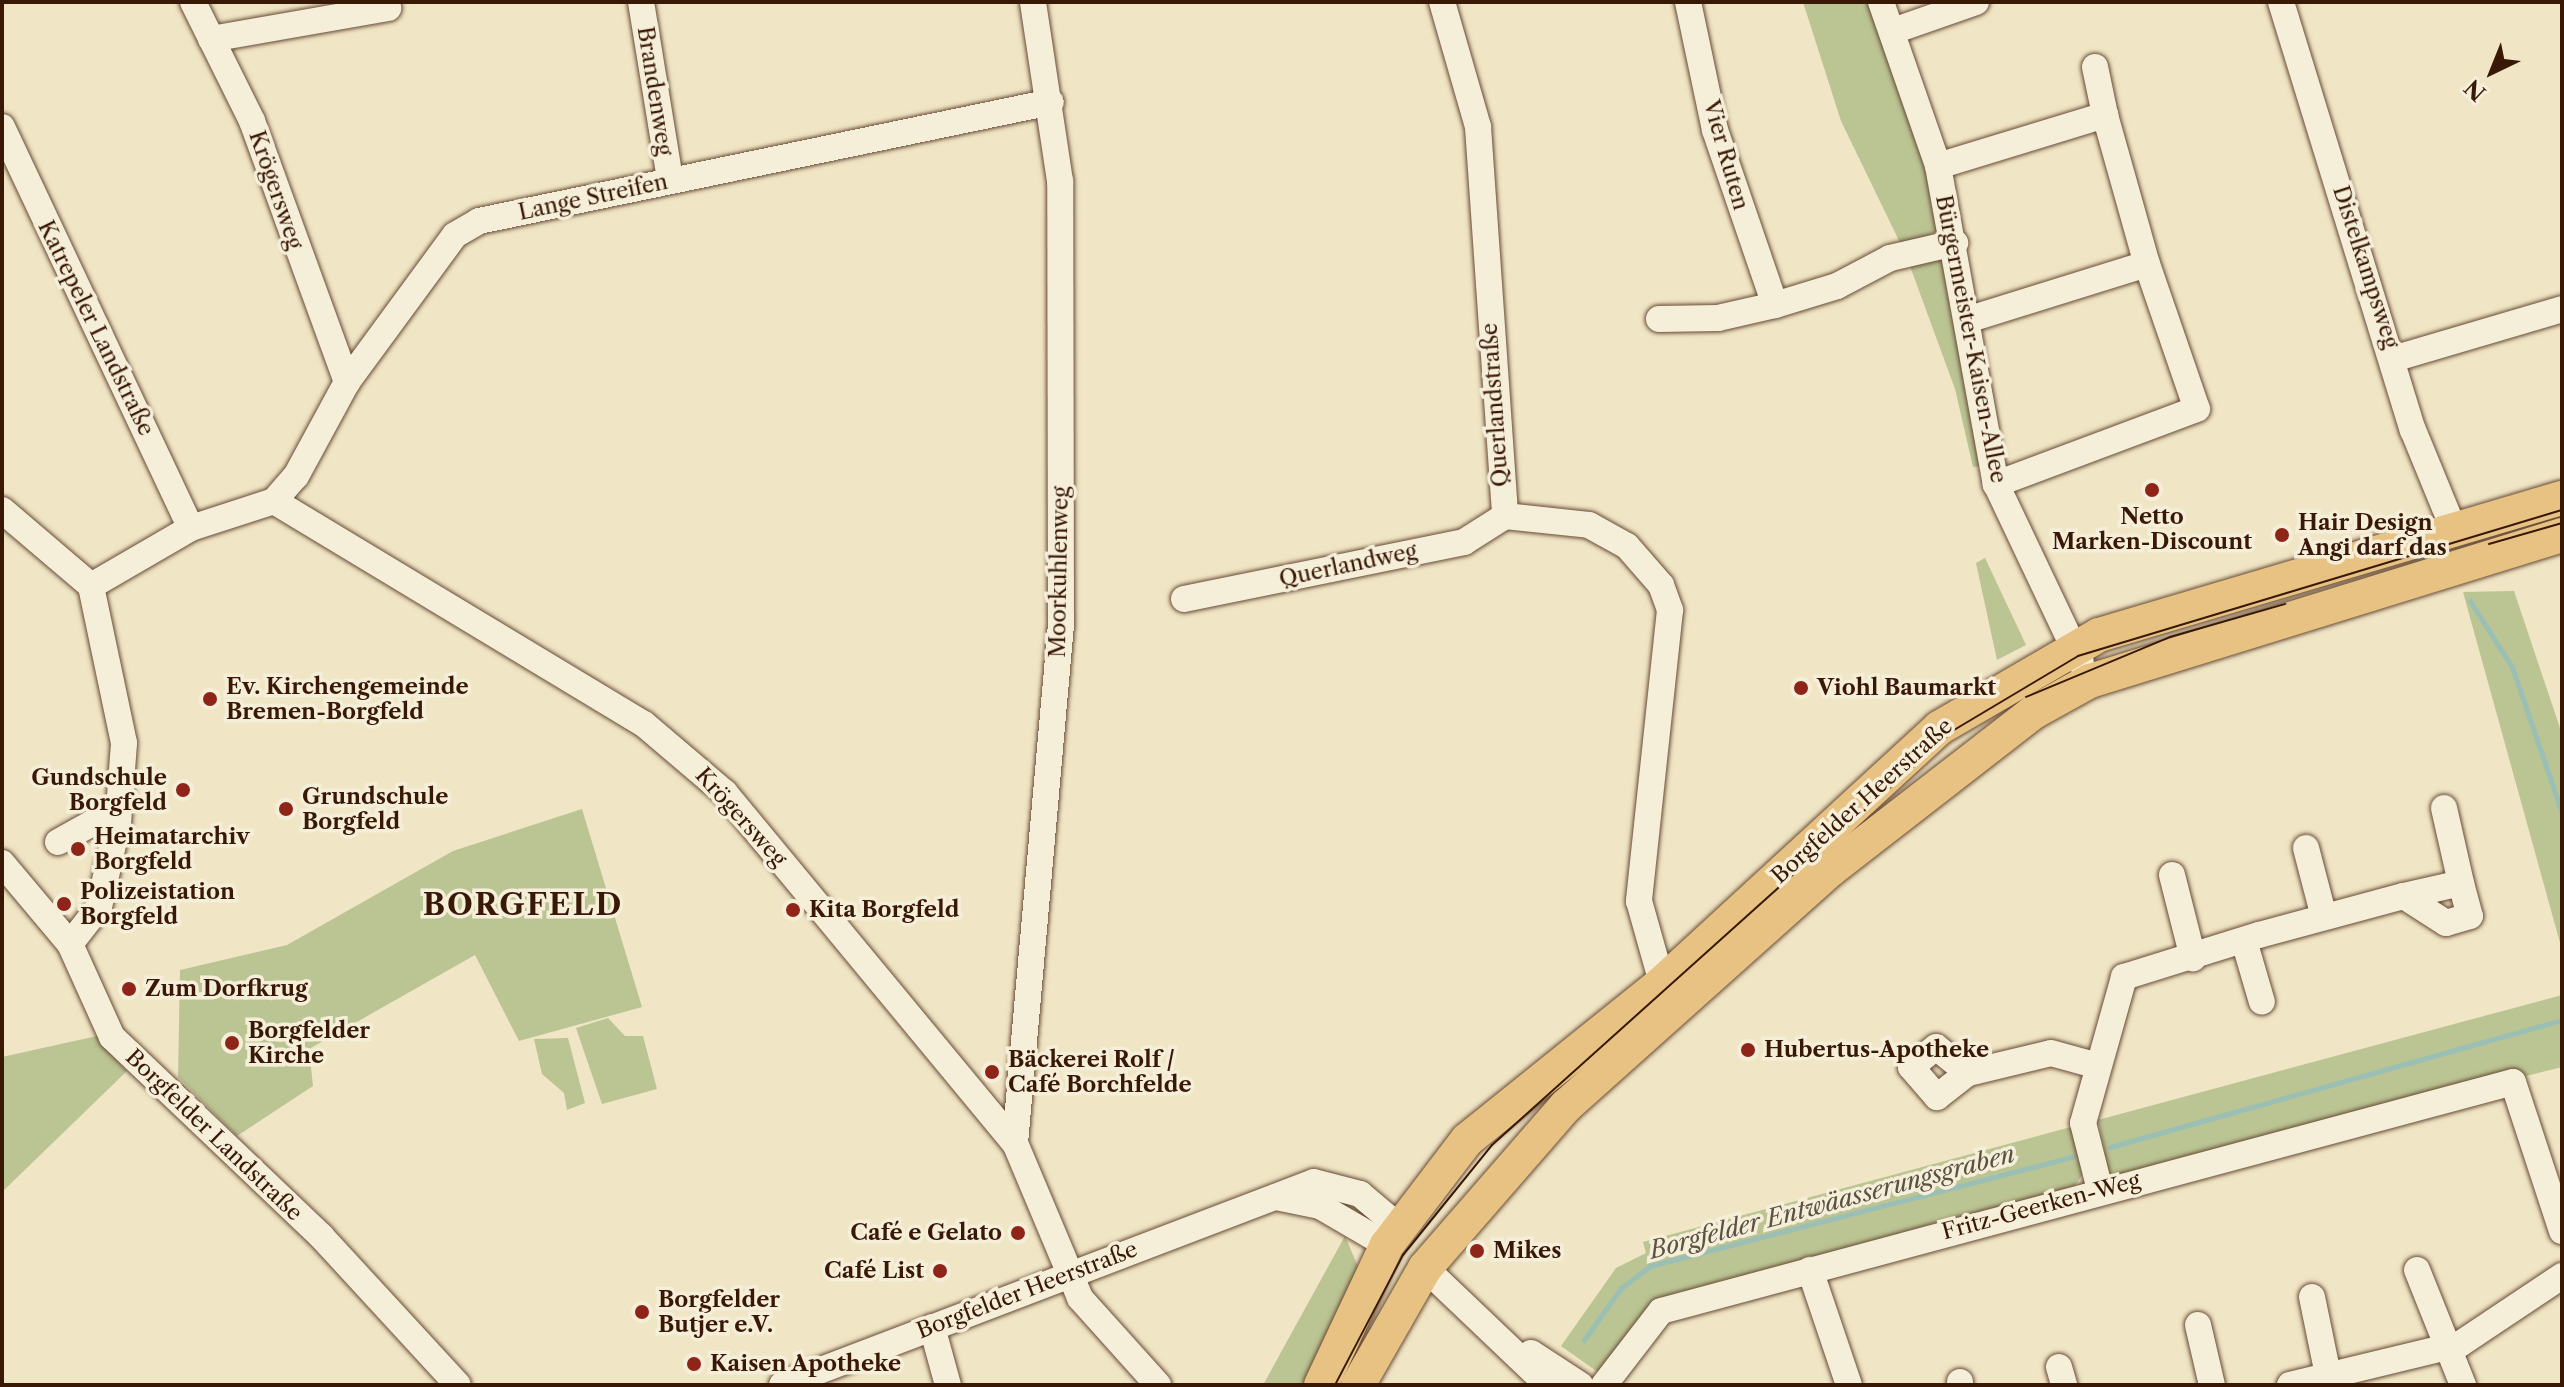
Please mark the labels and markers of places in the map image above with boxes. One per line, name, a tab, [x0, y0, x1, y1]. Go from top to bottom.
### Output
marker: Netto Marken-Discount	[2143, 481, 2161, 499]
place label: Netto Marken-Discount	[2052, 503, 2252, 554]
place label: Hair Design Angi darf das	[2298, 509, 2447, 560]
marker: Hair Design Angi darf das	[2273, 526, 2291, 544]
place label: Ev. Kirchengemeinde Bremen-Borgfeld	[226, 673, 469, 724]
place label: Viohl Baumarkt	[1817, 675, 1996, 701]
marker: Viohl Baumarkt	[1792, 679, 1810, 697]
marker: Ev. Kirchengemeinde Bremen-Borgfeld	[201, 690, 219, 708]
place label: Gundschule Borgfeld	[31, 764, 167, 816]
marker: Gundschule Borgfeld	[174, 781, 192, 799]
place label: Grundschule Borgfeld	[302, 783, 449, 834]
marker: Grundschule Borgfeld	[277, 800, 295, 818]
place label: Heimatarchiv Borgfeld	[94, 823, 250, 874]
marker: Heimatarchiv Borgfeld	[69, 840, 87, 858]
place label: Polizeistation Borgfeld	[80, 878, 235, 930]
marker: Polizeistation Borgfeld	[55, 895, 73, 913]
place label: Kita Borgfeld	[809, 897, 960, 923]
marker: Kita Borgfeld	[784, 901, 802, 919]
place label: Zum Dorfkrug	[145, 976, 308, 1002]
marker: Zum Dorfkrug	[120, 980, 138, 998]
place label: Borgfelder Kirche	[248, 1017, 370, 1068]
marker: Borgfelder Kirche	[223, 1034, 241, 1052]
place label: Hubertus-Apotheke	[1764, 1037, 1989, 1063]
marker: Hubertus-Apotheke	[1739, 1041, 1757, 1059]
place label: Bäckerei Rolf / Café Borchfelde	[1008, 1046, 1192, 1098]
marker: Bäckerei Rolf / Café Borchfelde	[983, 1063, 1001, 1081]
place label: Café e Gelato	[850, 1220, 1002, 1246]
marker: Café e Gelato	[1009, 1224, 1027, 1242]
place label: Mikes	[1493, 1238, 1561, 1264]
marker: Mikes	[1468, 1242, 1486, 1260]
place label: Café List	[824, 1258, 924, 1284]
marker: Café List	[931, 1262, 949, 1280]
place label: Borgfelder Butjer e.V.	[658, 1286, 780, 1338]
marker: Borgfelder Butjer e.V.	[633, 1303, 651, 1321]
place label: Kaisen Apotheke	[710, 1351, 902, 1377]
marker: Kaisen Apotheke	[685, 1355, 703, 1373]

